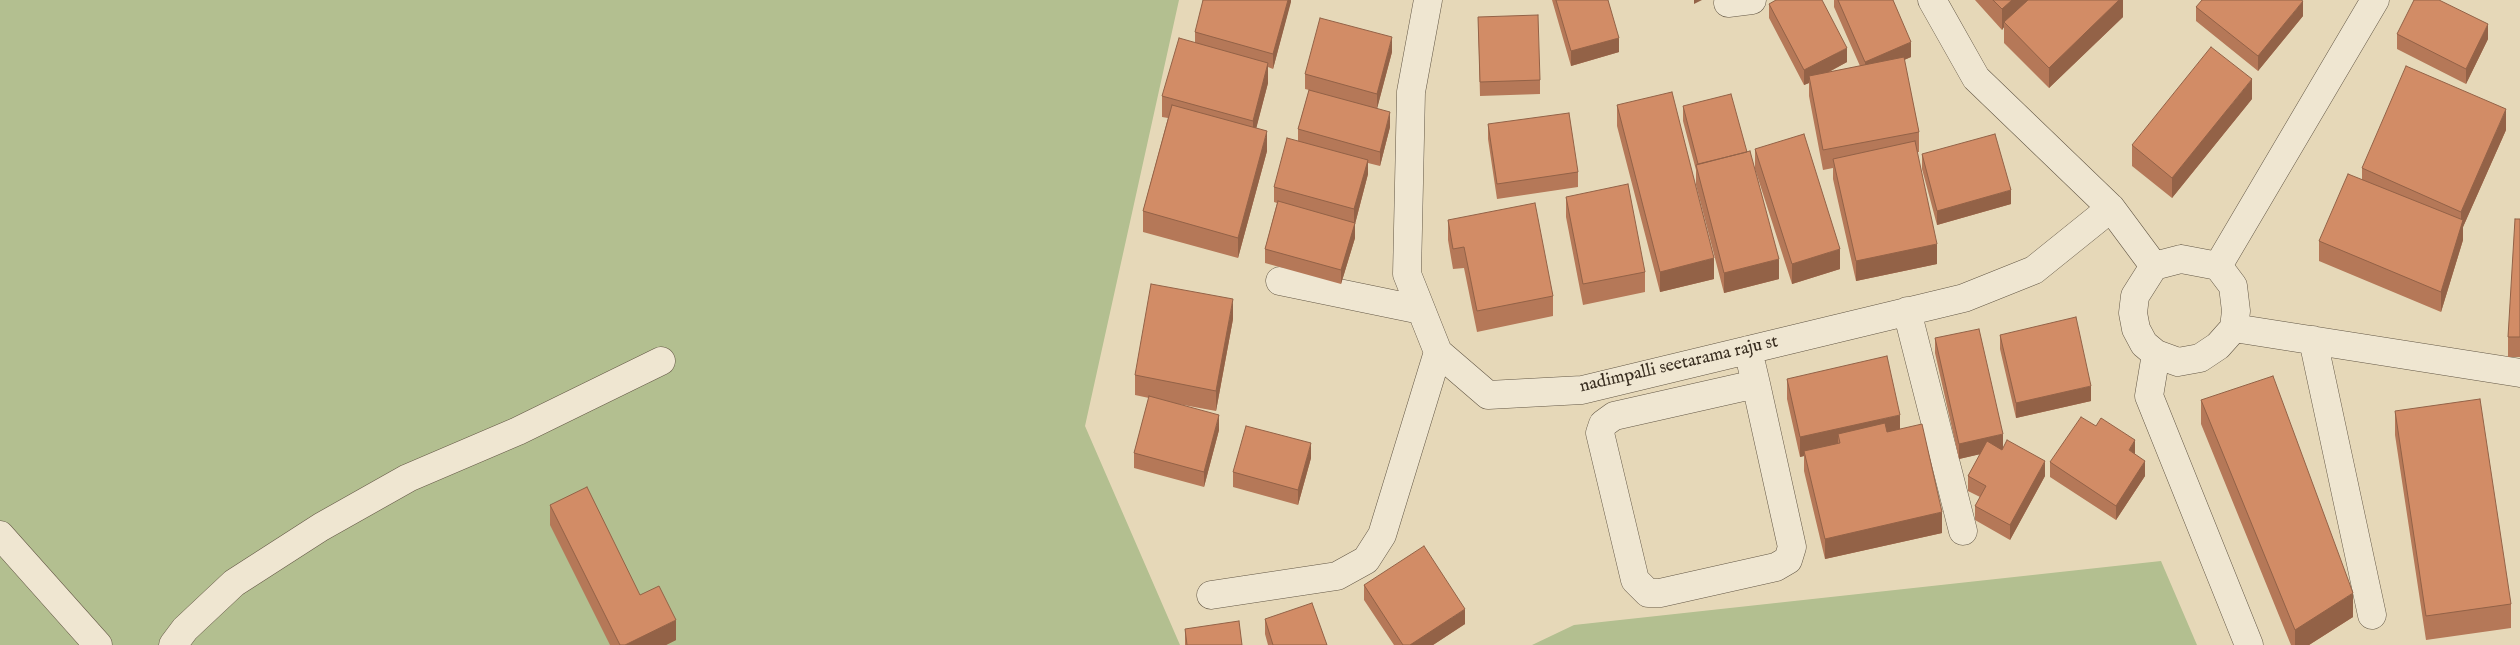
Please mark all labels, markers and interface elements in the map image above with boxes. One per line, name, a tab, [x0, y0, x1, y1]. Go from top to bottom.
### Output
street label: nadimpalli seetarama raju st	[1578, 332, 1780, 398]

